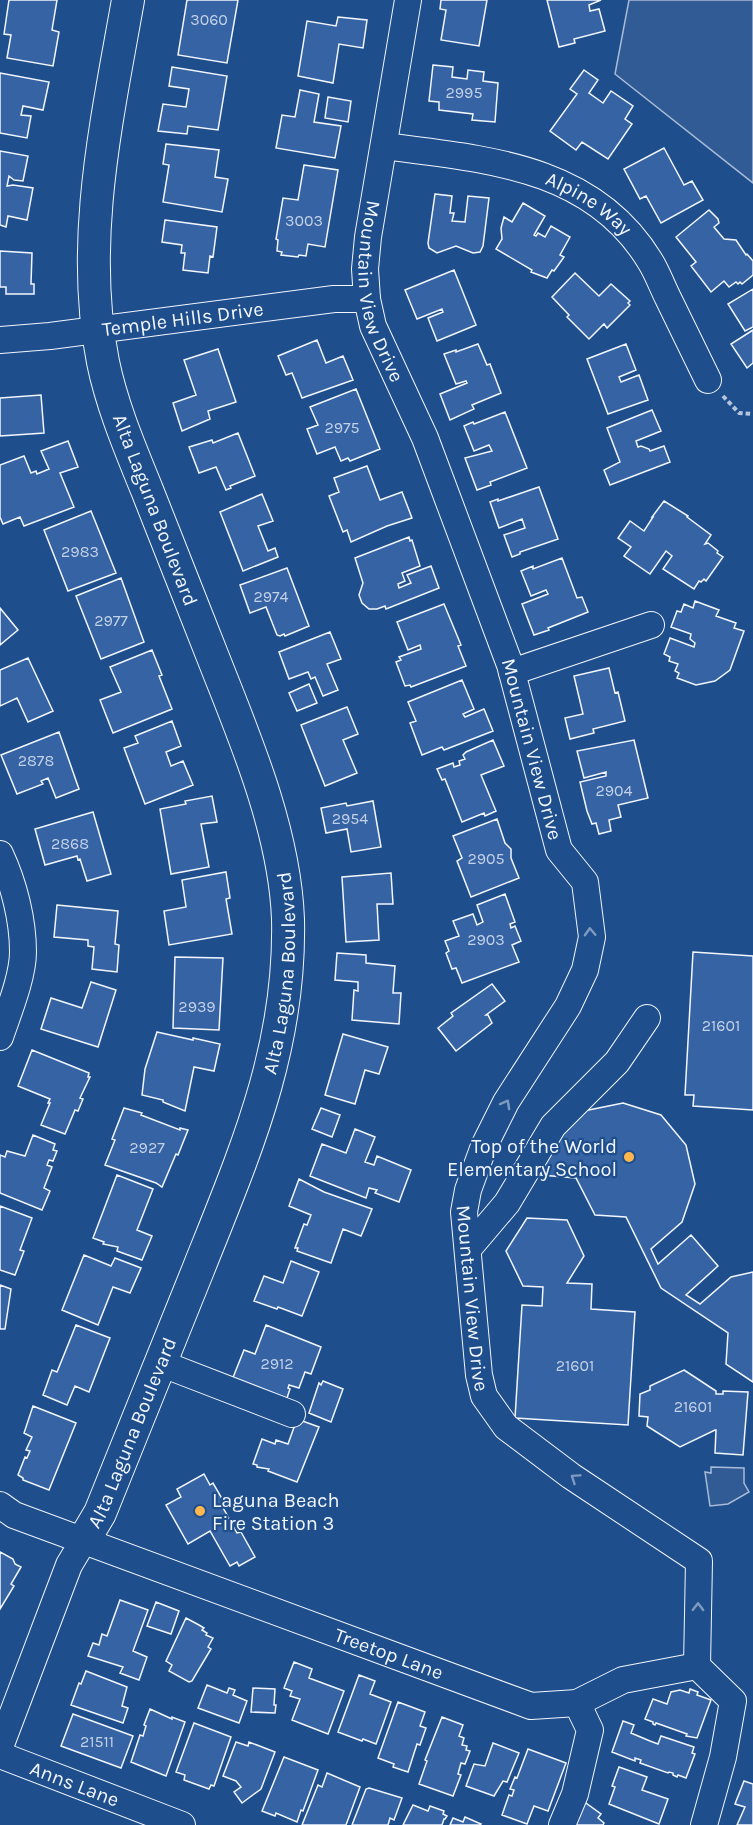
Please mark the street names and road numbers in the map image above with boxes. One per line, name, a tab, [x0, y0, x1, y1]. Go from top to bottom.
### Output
street label: Alpine Way	[543, 167, 637, 240]
street label: Mountain View Drive	[353, 199, 409, 385]
street label: Temple Hills Drive	[101, 297, 265, 341]
street label: Alta Laguna Boulevard	[108, 411, 202, 609]
street label: Mountain View Drive	[497, 656, 567, 842]
street label: Alta Laguna Boulevard	[258, 870, 300, 1077]
street label: Mountain View Drive	[452, 1204, 494, 1394]
street label: Alta Laguna Boulevard	[82, 1334, 181, 1532]
street label: Treetop Lane	[332, 1623, 446, 1684]
street label: Anns Lane	[27, 1756, 123, 1811]

